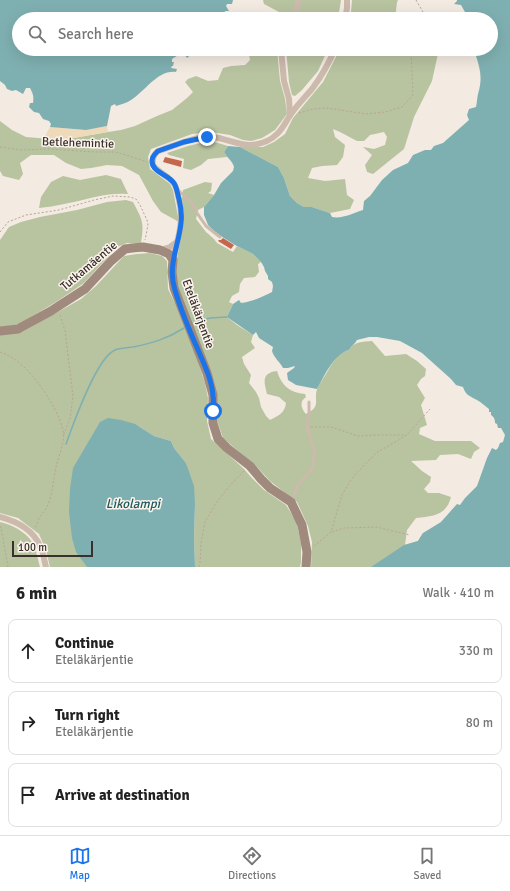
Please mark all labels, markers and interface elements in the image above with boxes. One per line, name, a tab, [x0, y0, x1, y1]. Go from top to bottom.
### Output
search box	[12, 12, 498, 56]
icon: search	[26, 23, 48, 45]
text: Search here	[58, 25, 134, 43]
route end	[198, 128, 216, 146]
street label: Betlehemintie	[42, 134, 114, 152]
street label: Tutkamäentie	[58, 238, 120, 294]
street label: Eteläkärjentie	[179, 277, 217, 351]
route start	[204, 402, 222, 420]
water label: Likolampi	[106, 496, 162, 512]
scale bar	[12, 539, 93, 558]
text: 100 m	[18, 541, 47, 554]
text: 6 min	[16, 583, 57, 604]
text: Walk · 410 m	[423, 585, 494, 601]
text: Continue	[55, 634, 114, 652]
icon: ahead	[17, 640, 39, 662]
text: 330 m	[459, 643, 493, 659]
text: Eteläkärjentie	[55, 652, 134, 668]
text: Turn right	[55, 706, 120, 724]
icon: right	[17, 712, 39, 734]
text: 80 m	[466, 715, 493, 731]
text: Eteläkärjentie	[55, 724, 134, 740]
icon: arrive	[17, 784, 39, 806]
text: Arrive at destination	[55, 786, 190, 804]
tab: Map	[69, 845, 91, 882]
tab: Directions	[228, 845, 276, 882]
tab: Saved	[414, 845, 441, 882]

